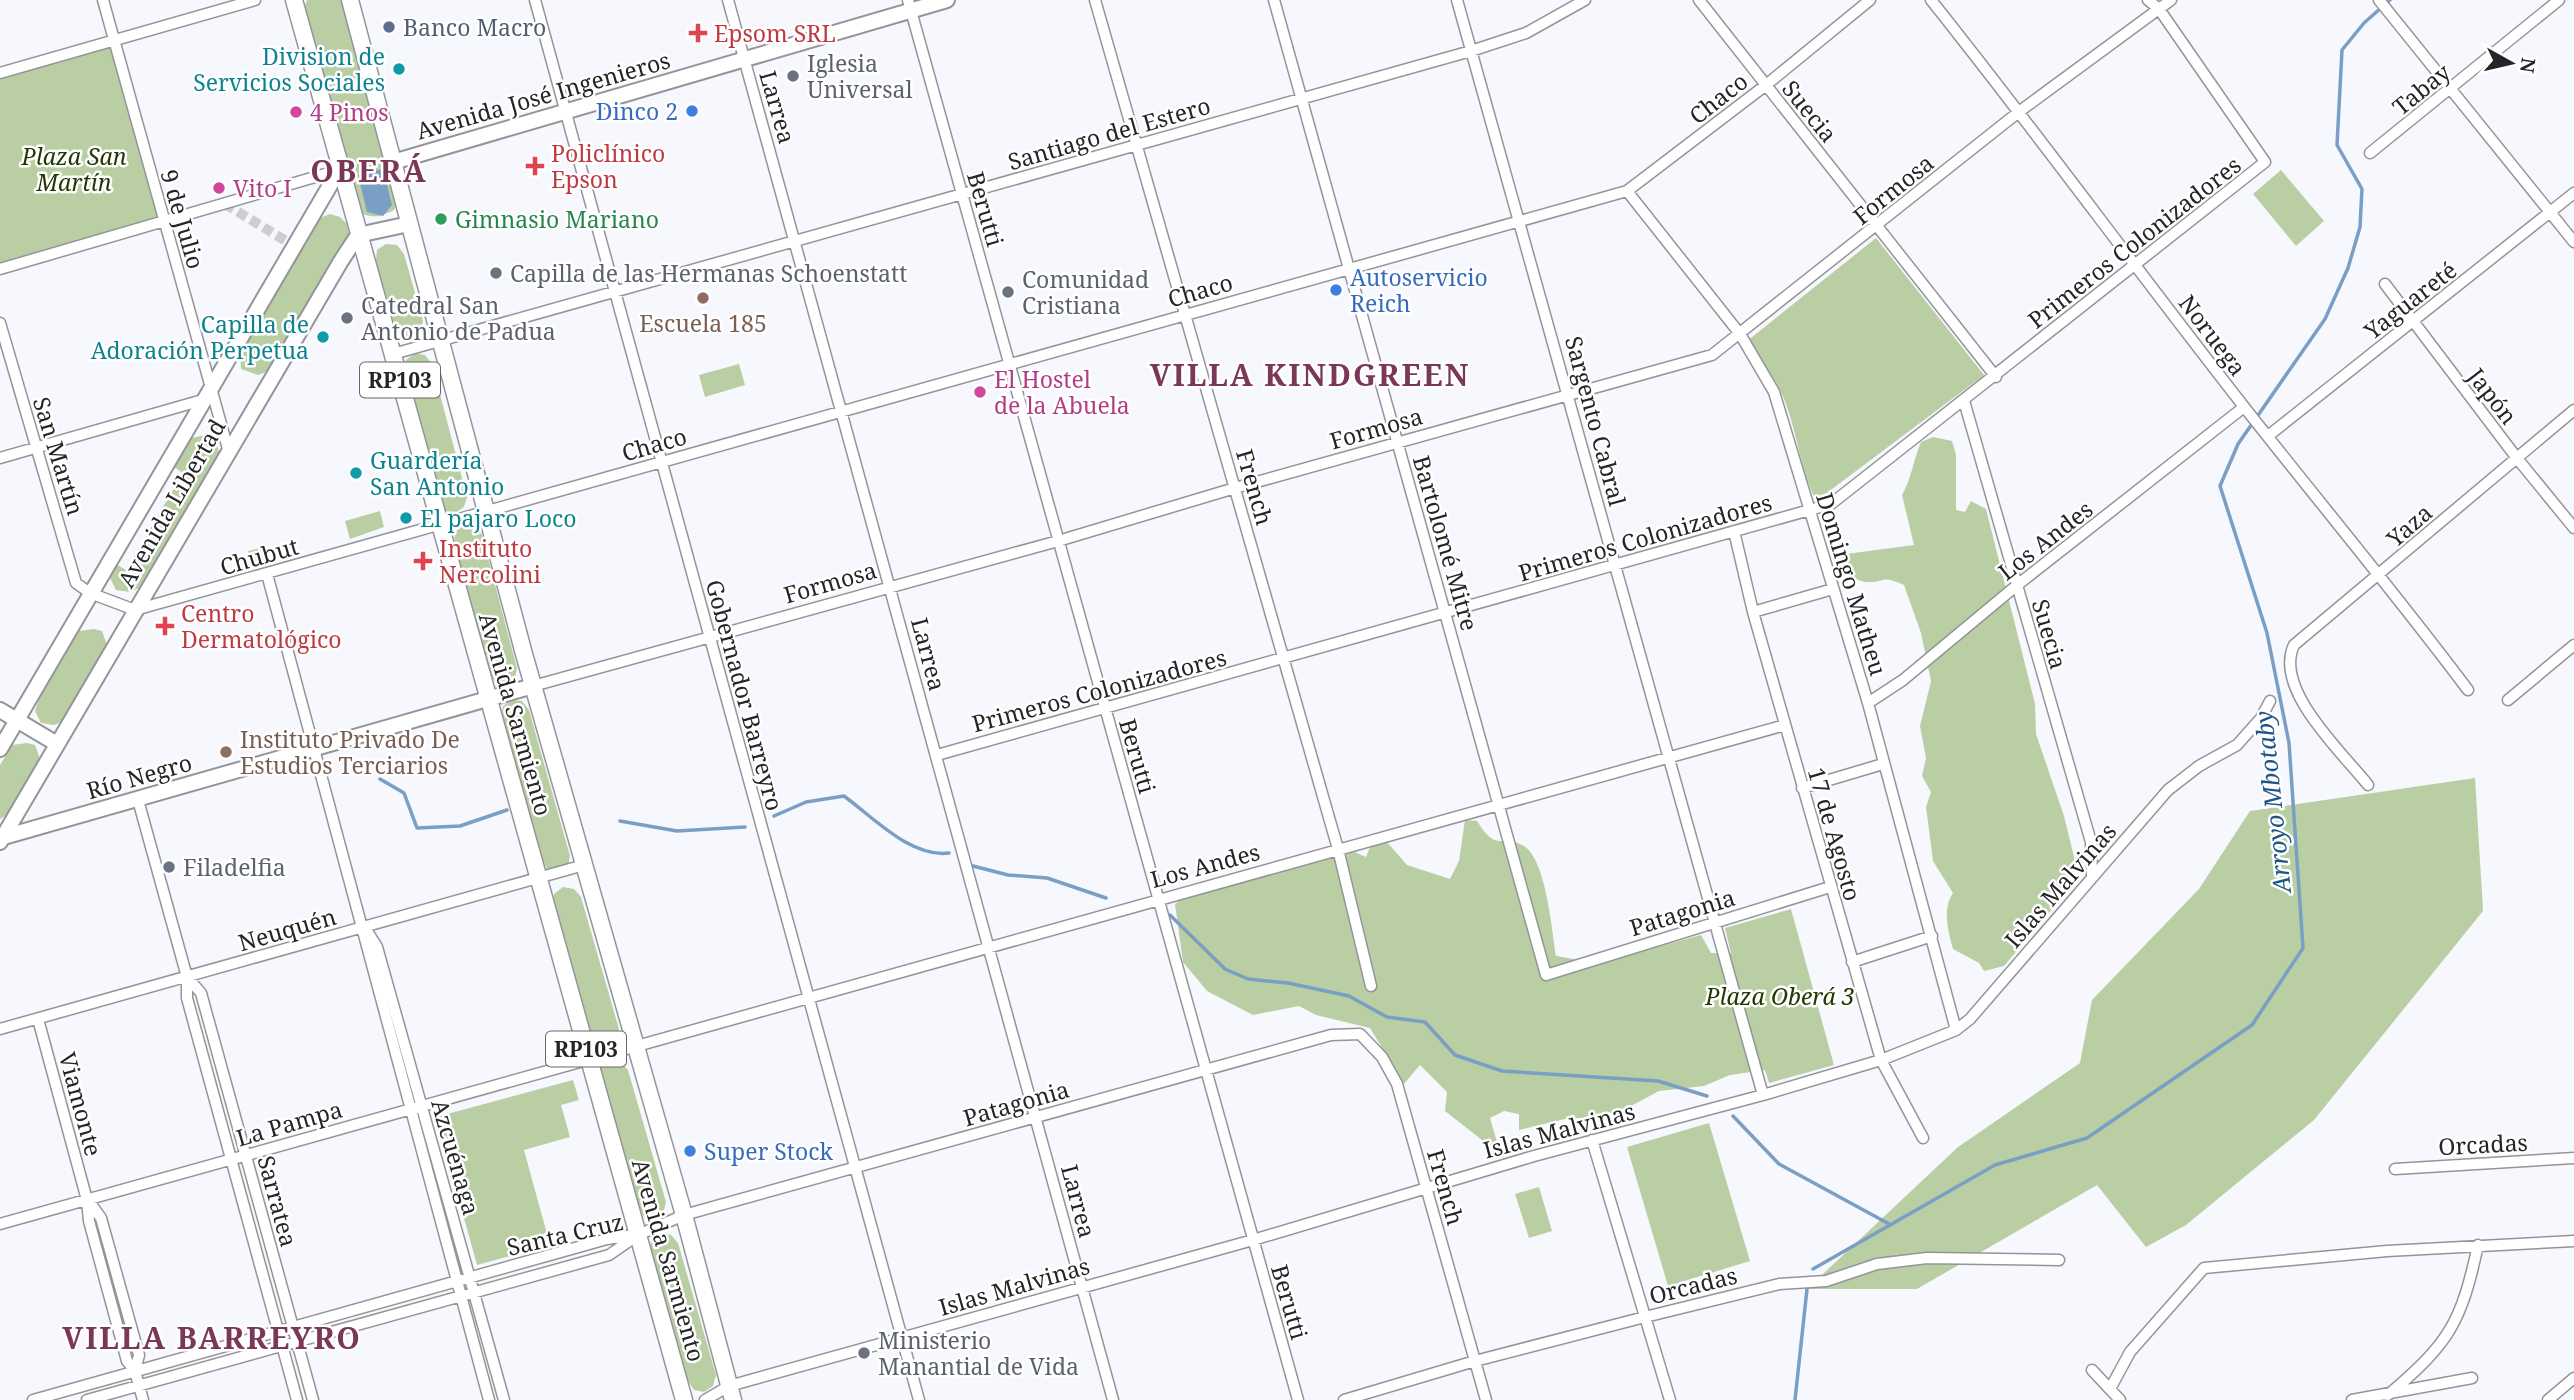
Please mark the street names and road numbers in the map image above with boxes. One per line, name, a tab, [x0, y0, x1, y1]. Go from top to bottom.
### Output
street label: Avenida José Ingenieros	[412, 43, 674, 147]
street label: Tabay	[2385, 56, 2457, 122]
street label: Chaco	[1682, 65, 1754, 131]
street label: Larrea	[752, 67, 804, 147]
street label: Suecia	[1775, 73, 1845, 149]
street label: Santiago del Estero	[1004, 89, 1214, 177]
street label: Formosa	[1846, 147, 1940, 231]
street label: Primeros Colonizadores	[2021, 149, 2247, 335]
street label: 9 de Julio	[154, 166, 212, 272]
street label: Berutti	[960, 168, 1012, 251]
street label: Yaguareté	[2356, 254, 2463, 347]
street label: Chaco	[1164, 265, 1236, 315]
street label: Noruega	[2172, 288, 2254, 382]
street label: Sargento Cabral	[1558, 332, 1634, 510]
street label: Japón	[2460, 360, 2525, 431]
road number: RP103	[360, 362, 440, 398]
street label: San Martín	[26, 393, 92, 519]
street label: Formosa	[1326, 400, 1426, 456]
street label: Avenida Libertad	[110, 413, 232, 593]
street label: Chaco	[618, 419, 690, 469]
street label: French	[1229, 445, 1281, 529]
street label: Bartolomé Mitre	[1406, 452, 1486, 634]
street label: Primeros Colonizadores	[1515, 485, 1775, 589]
street label: Domingo Matheu	[1809, 489, 1895, 680]
street label: Los Andes	[1991, 493, 2099, 587]
street label: Yaza	[2379, 496, 2439, 554]
street label: Chubut	[216, 530, 302, 582]
street label: Formosa	[780, 554, 880, 610]
street label: Gobernador Barreyro	[699, 576, 791, 814]
street label: Suecia	[2025, 595, 2075, 673]
street label: Avenida Sarmiento	[472, 609, 560, 819]
street label: Larrea	[904, 614, 954, 694]
street label: Primeros Colonizadores	[968, 641, 1230, 739]
street label: Berutti	[1112, 715, 1164, 798]
street label: Río Negro	[83, 746, 195, 806]
street label: 17 de Agosto	[1801, 764, 1869, 904]
street label: Islas Malvinas	[1997, 816, 2123, 954]
street label: Los Andes	[1147, 835, 1263, 895]
street label: Patagonia	[1625, 881, 1739, 943]
street label: Neuquén	[234, 900, 340, 958]
road number: RP103	[546, 1032, 626, 1066]
street label: Viamonte	[52, 1049, 110, 1159]
street label: Patagonia	[959, 1073, 1073, 1133]
street label: La Pampa	[232, 1093, 346, 1153]
street label: Islas Malvinas	[1480, 1094, 1638, 1166]
street label: Azcuénaga	[424, 1095, 488, 1219]
street label: Orcadas	[2437, 1126, 2529, 1162]
street label: French	[1420, 1145, 1472, 1229]
street label: Sarratea	[251, 1152, 305, 1250]
street label: Avenida Sarmiento	[625, 1155, 713, 1365]
street label: Larrea	[1054, 1161, 1104, 1241]
street label: Santa Cruz	[504, 1205, 626, 1263]
street label: Islas Malvinas	[935, 1249, 1093, 1323]
street label: Orcadas	[1646, 1259, 1740, 1311]
street label: Berutti	[1264, 1261, 1316, 1344]

